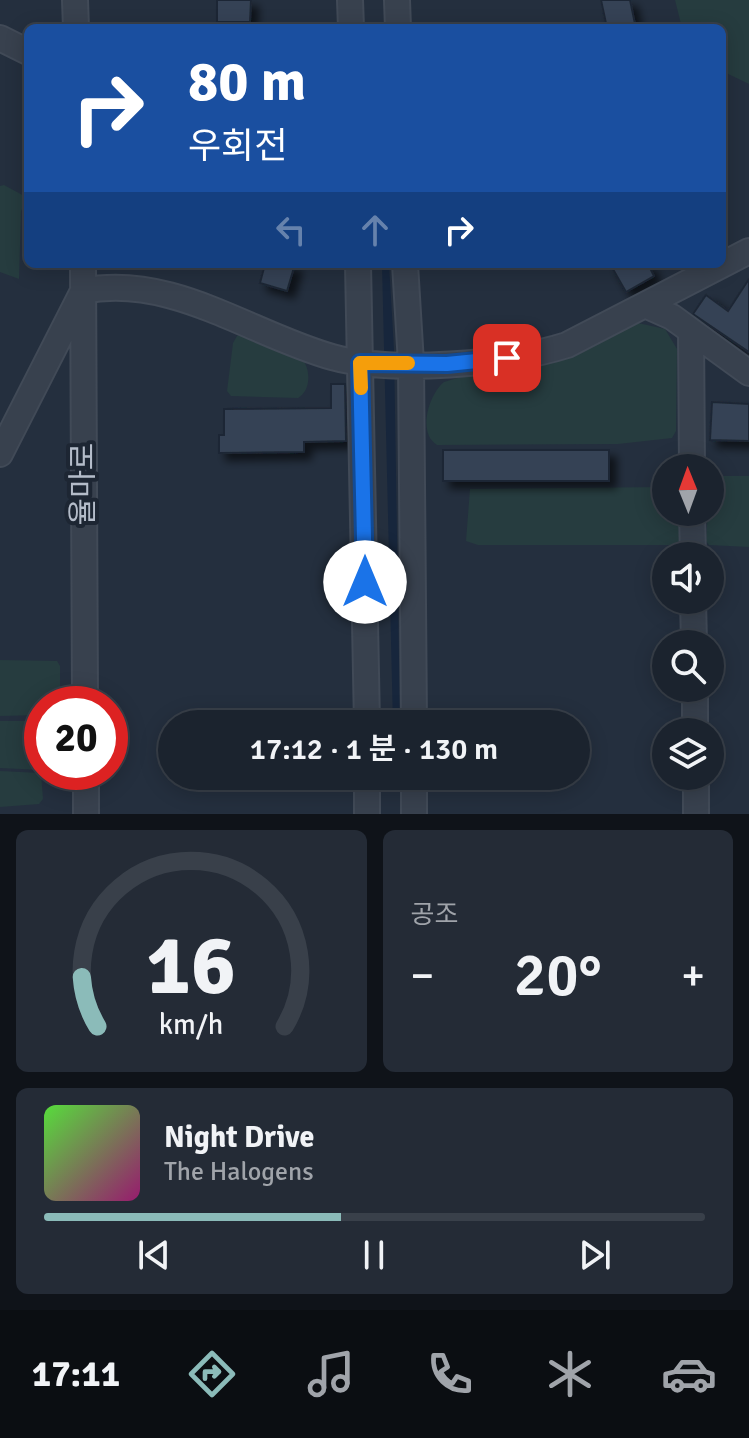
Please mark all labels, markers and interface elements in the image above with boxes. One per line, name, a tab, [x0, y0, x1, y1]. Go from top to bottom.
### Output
text: 80 m	[188, 47, 306, 116]
icon: right	[56, 56, 160, 160]
text: 우회전	[188, 124, 287, 169]
icon: left	[269, 208, 313, 252]
icon: ahead	[353, 208, 397, 252]
icon: right	[437, 208, 481, 252]
pin	[473, 324, 541, 392]
icon: arrive	[485, 336, 529, 380]
street label: 율마로	[65, 443, 102, 525]
north arrow	[652, 454, 724, 526]
map controls	[652, 454, 724, 790]
position arrow	[323, 540, 407, 624]
button: sound	[652, 542, 724, 614]
button: search	[652, 630, 724, 702]
speed limit sign: 20	[24, 686, 128, 790]
button: layers	[652, 718, 724, 790]
text: 17:12 · 1 분 · 130 m	[250, 731, 498, 768]
text: 공조	[411, 899, 458, 931]
text: 16	[146, 915, 236, 1017]
text: 20°	[514, 939, 602, 1013]
text: −	[411, 949, 434, 1003]
text: +	[681, 949, 705, 1003]
text: km/h	[159, 1007, 224, 1042]
text: Night Drive	[164, 1119, 314, 1156]
text: The Halogens	[164, 1156, 314, 1188]
icon: previous	[132, 1233, 176, 1277]
icon: pause	[352, 1233, 396, 1277]
icon: next	[573, 1233, 617, 1277]
icon: directions	[184, 1346, 240, 1402]
icon: music	[303, 1346, 359, 1402]
icon: phone	[422, 1346, 478, 1402]
icon: climate	[542, 1346, 598, 1402]
icon: car	[661, 1346, 717, 1402]
text: 17:11	[32, 1352, 120, 1397]

